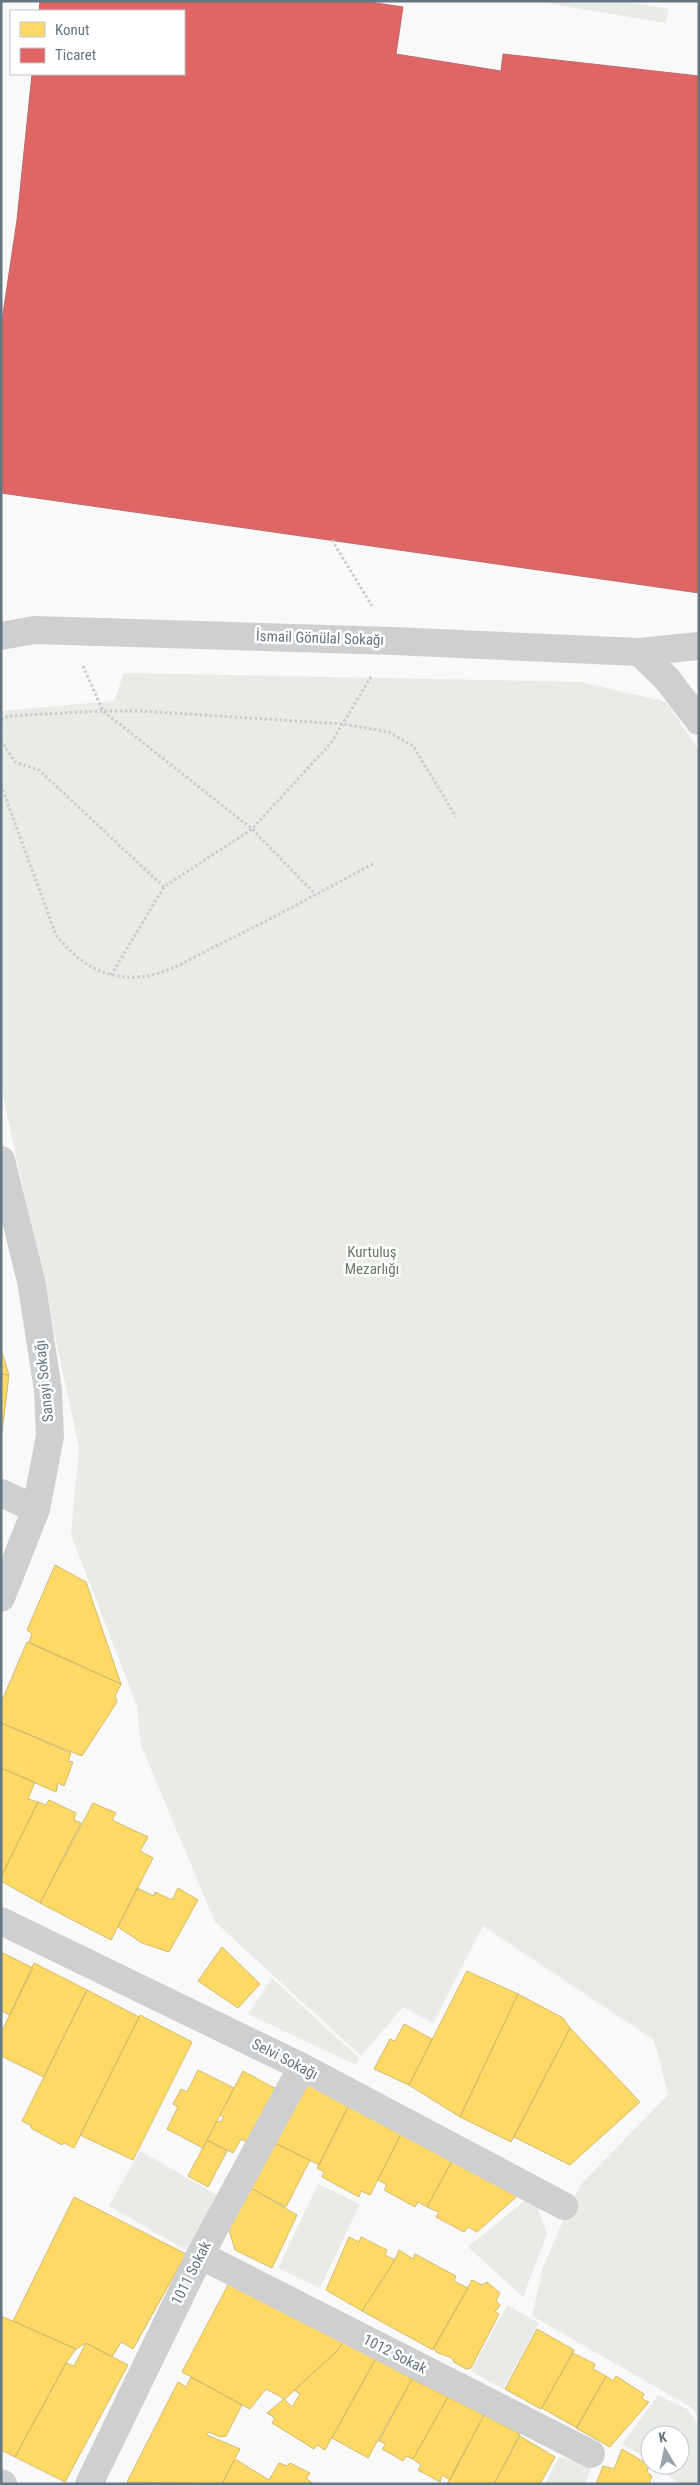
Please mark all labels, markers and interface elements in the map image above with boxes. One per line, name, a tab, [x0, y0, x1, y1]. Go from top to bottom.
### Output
legend	[10, 10, 185, 75]
text: Konut	[55, 21, 89, 39]
text: Ticaret	[55, 46, 96, 64]
street label: İsmail Gönülal Sokağı	[256, 627, 384, 649]
park label: Kurtuluş Mezarlığı	[345, 1243, 399, 1278]
street label: Sanayi Sokağı	[31, 1339, 57, 1423]
street label: Selvi Sokağı	[249, 2035, 321, 2083]
street label: 1011 Sokak	[167, 2238, 215, 2308]
street label: 1012 Sokak	[360, 2330, 430, 2378]
north arrow	[640, 2425, 690, 2475]
text: K	[658, 2429, 668, 2446]

